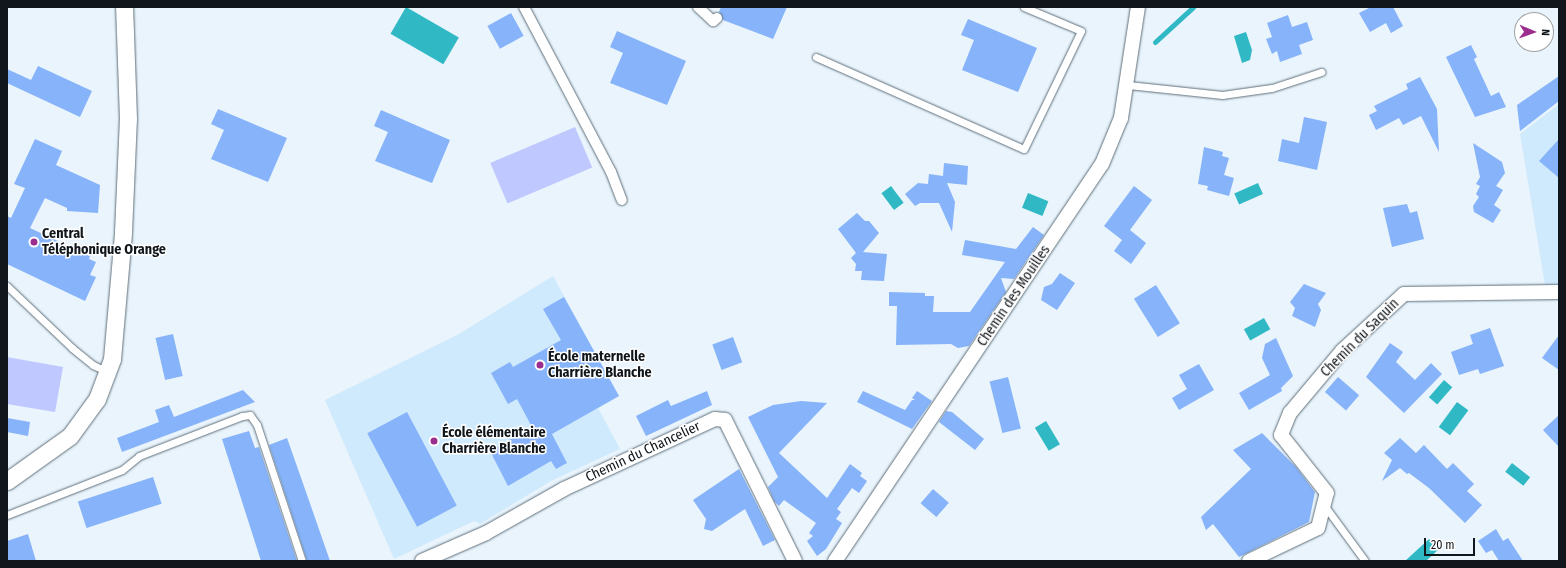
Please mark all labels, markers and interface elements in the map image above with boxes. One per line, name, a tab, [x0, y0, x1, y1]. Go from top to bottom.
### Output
north arrow	[1514, 12, 1554, 52]
text: N	[1539, 29, 1552, 36]
place label: Central Téléphonique Orange	[42, 226, 166, 258]
marker: Central Téléphonique Orange	[29, 237, 39, 247]
street label: Chemin des Mouilles	[974, 242, 1054, 350]
street label: Chemin du Saquin	[1317, 295, 1403, 381]
place label: École maternelle Charrière Blanche	[548, 349, 652, 382]
marker: École maternelle Charrière Blanche	[535, 360, 545, 370]
street label: Chemin du Chancelier	[583, 418, 703, 486]
place label: École élémentaire Charrière Blanche	[442, 425, 546, 458]
marker: École élémentaire Charrière Blanche	[429, 436, 439, 446]
scale bar	[1426, 530, 1477, 556]
text: 20 m	[1431, 538, 1455, 552]

